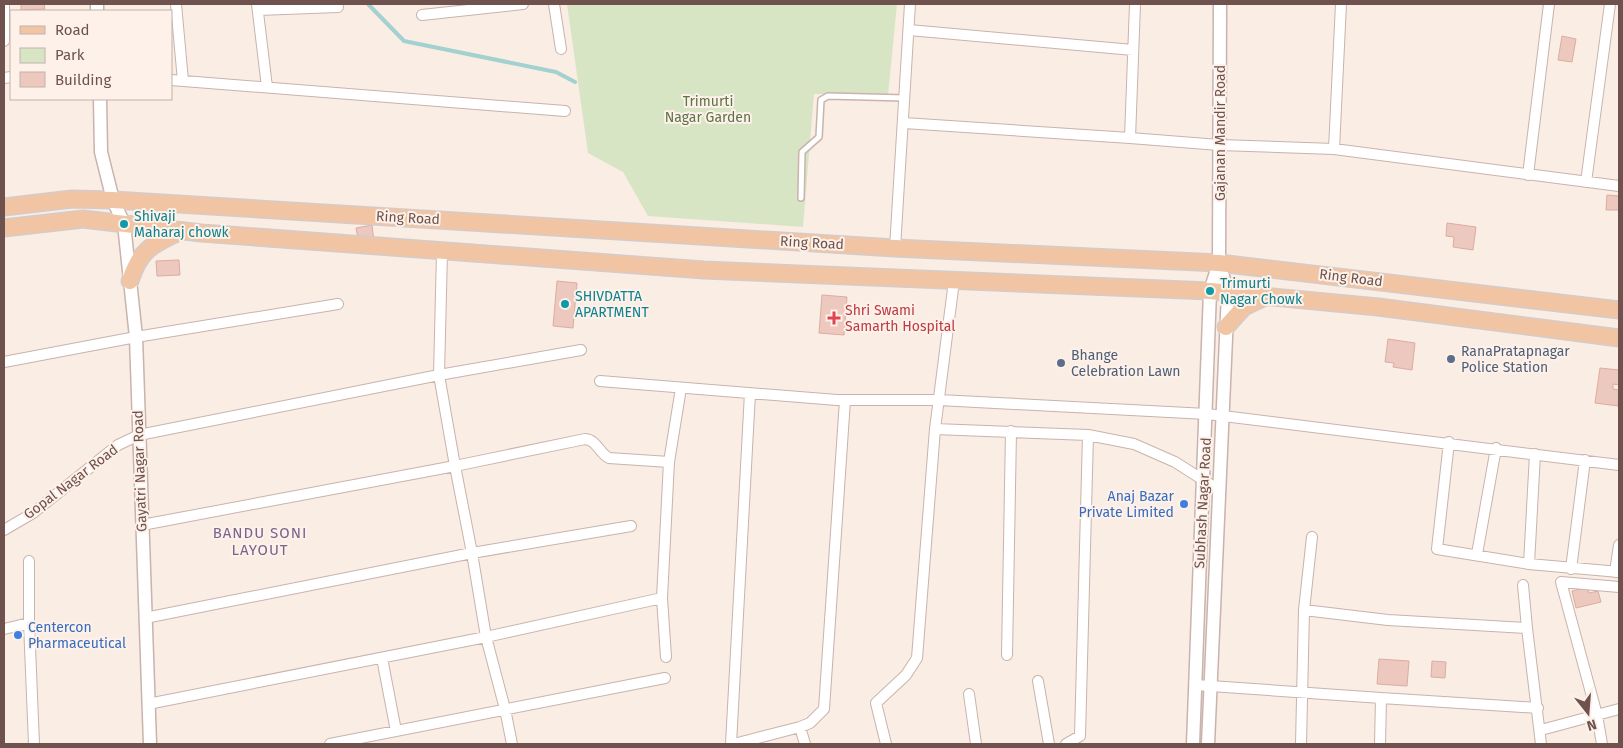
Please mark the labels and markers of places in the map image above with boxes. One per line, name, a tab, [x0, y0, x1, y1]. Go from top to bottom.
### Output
place label: Shivaji Maharaj chowk	[134, 208, 229, 241]
marker: Shivaji Maharaj chowk	[118, 218, 130, 230]
place label: Trimurti Nagar Chowk	[1220, 275, 1303, 308]
marker: Trimurti Nagar Chowk	[1204, 285, 1216, 297]
place label: SHIVDATTA APARTMENT	[575, 288, 649, 321]
marker: SHIVDATTA APARTMENT	[559, 298, 571, 310]
place label: Shri Swami Samarth Hospital	[845, 302, 955, 335]
marker: Shri Swami Samarth Hospital	[827, 311, 841, 325]
place label: RanaPratapnagar Police Station	[1461, 343, 1570, 376]
place label: Bhange Celebration Lawn	[1071, 347, 1180, 380]
marker: RanaPratapnagar Police Station	[1445, 353, 1457, 365]
marker: Bhange Celebration Lawn	[1055, 357, 1067, 369]
place label: Anaj Bazar Private Limited	[1079, 488, 1175, 521]
marker: Anaj Bazar Private Limited	[1178, 498, 1190, 510]
place label: Centercon Pharmaceutical	[28, 619, 126, 652]
marker: Centercon Pharmaceutical	[12, 629, 24, 641]

